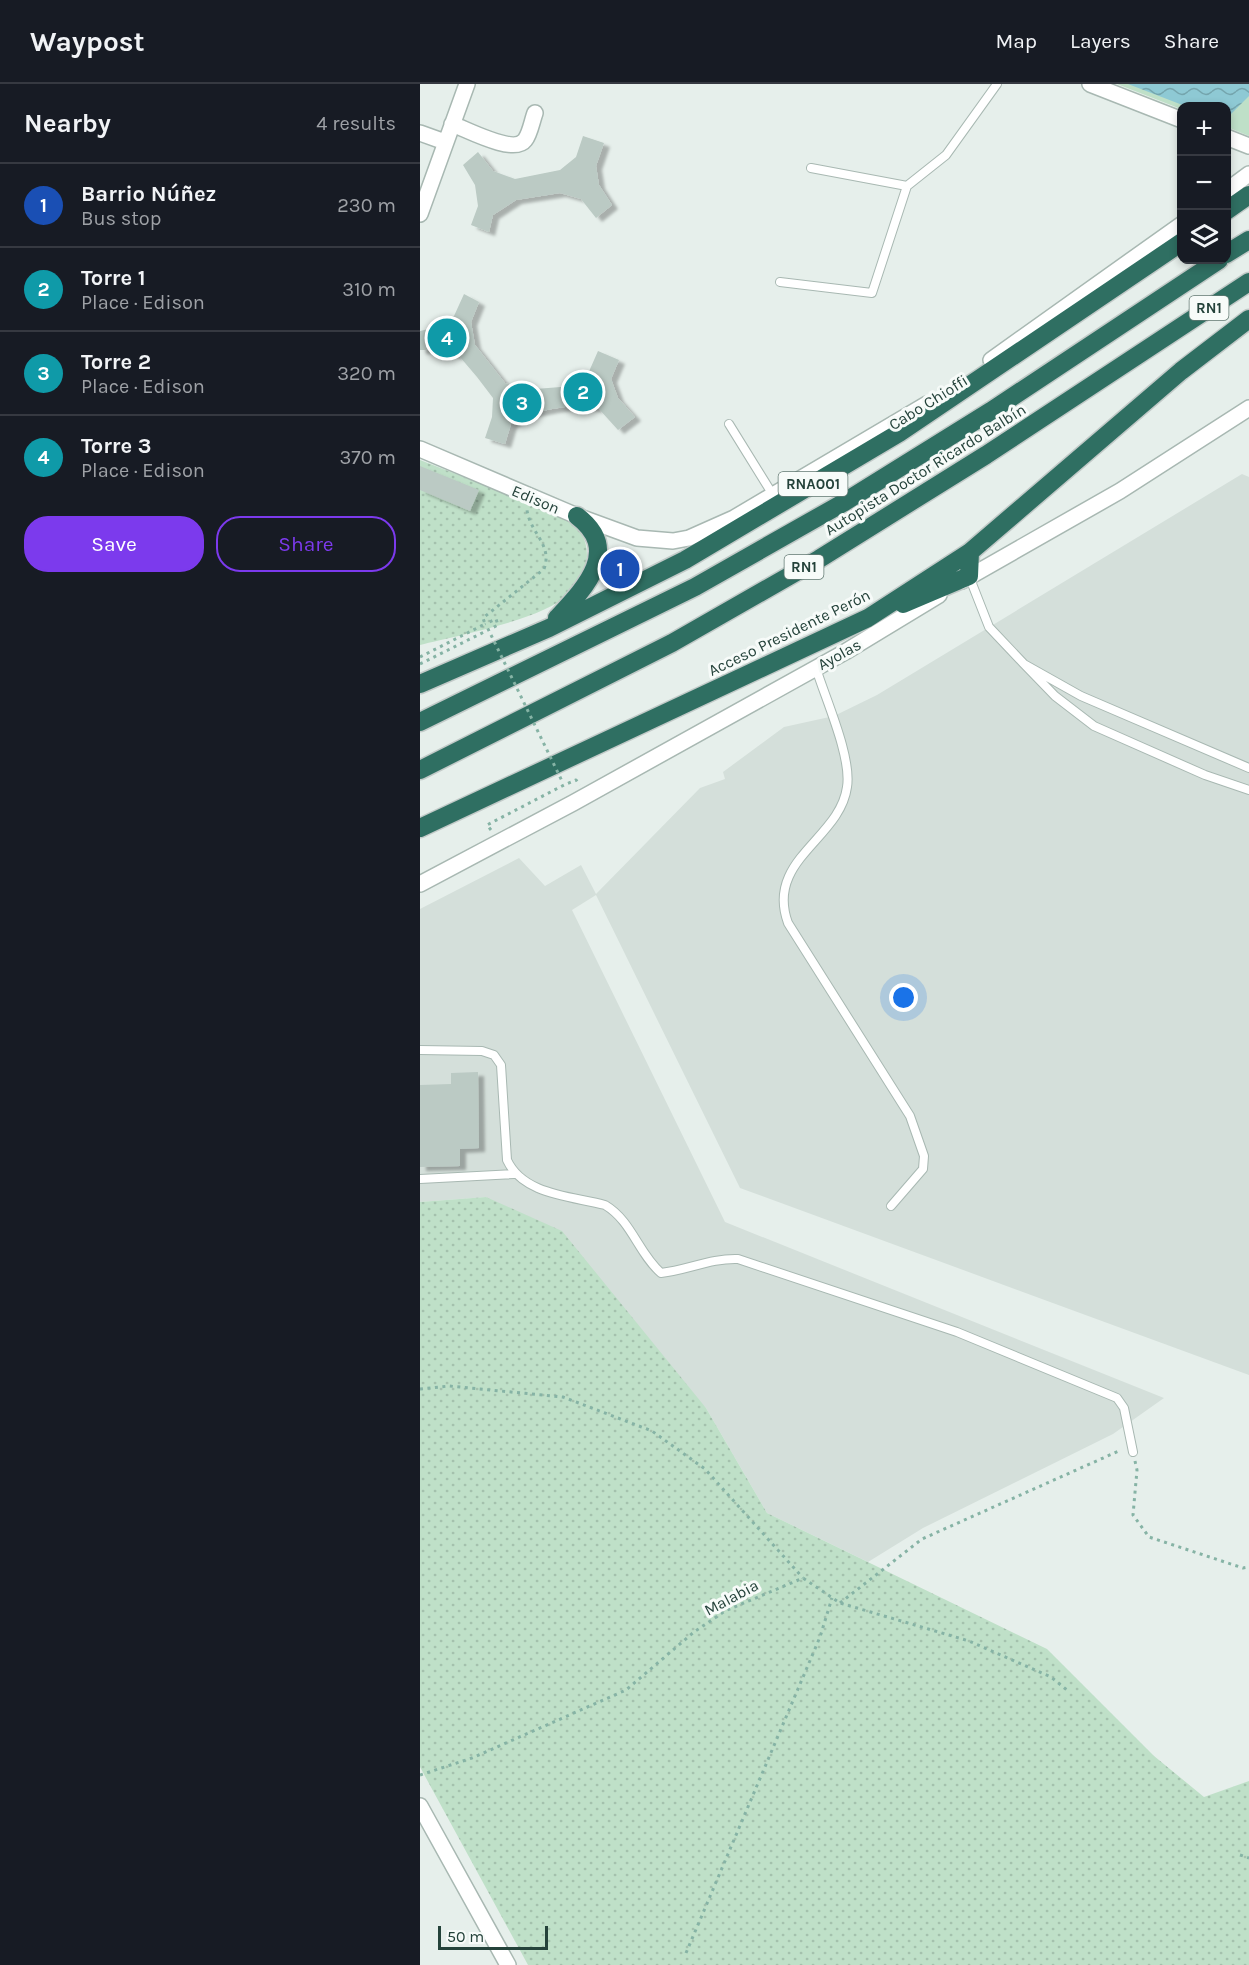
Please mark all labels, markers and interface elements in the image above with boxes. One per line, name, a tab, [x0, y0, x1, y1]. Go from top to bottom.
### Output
text: Waypost	[30, 25, 145, 58]
text: Map	[995, 29, 1037, 53]
text: Layers	[1070, 29, 1131, 53]
text: Share	[1164, 29, 1219, 53]
map controls	[1177, 102, 1231, 264]
button: +	[1177, 102, 1231, 156]
text: Nearby	[24, 108, 111, 139]
text: 4 results	[316, 112, 396, 135]
button: −	[1177, 156, 1231, 210]
text: Barrio Núñez	[81, 181, 216, 207]
text: 1	[40, 194, 47, 217]
text: 230 m	[337, 194, 396, 217]
text: Bus stop	[81, 207, 161, 230]
button: layers	[1177, 210, 1231, 264]
text: Torre 1	[81, 265, 145, 291]
text: 2	[37, 278, 50, 301]
text: 310 m	[342, 278, 396, 301]
text: Place · Edison	[81, 291, 205, 314]
road number: RN1	[1190, 296, 1228, 320]
pin: 4	[428, 316, 466, 360]
text: Torre 2	[81, 349, 151, 375]
text: 3	[37, 362, 50, 385]
text: 320 m	[337, 362, 396, 385]
pin: 2	[564, 370, 602, 414]
street label: Cabo Chioffi	[885, 371, 971, 434]
text: Place · Edison	[81, 375, 205, 398]
pin: 3	[502, 380, 542, 426]
street label: Autopista Doctor Ricardo Balbín	[821, 400, 1029, 539]
text: Torre 3	[81, 433, 151, 459]
text: 4	[38, 446, 49, 469]
text: 370 m	[339, 446, 396, 469]
text: Place · Edison	[81, 459, 205, 482]
road number: RNA001	[778, 472, 848, 496]
street label: Edison	[509, 481, 563, 518]
button: Save	[24, 516, 204, 572]
button: Share	[216, 516, 396, 572]
pin: 1	[600, 546, 640, 592]
road number: RN1	[784, 555, 824, 579]
street label: Acceso Presidente Perón	[705, 585, 873, 680]
street label: Ayolas	[814, 635, 864, 674]
your location	[889, 983, 918, 1012]
street label: Malabia	[701, 1575, 762, 1620]
scale bar	[438, 1923, 548, 1950]
text: 50 m	[447, 1927, 484, 1946]

